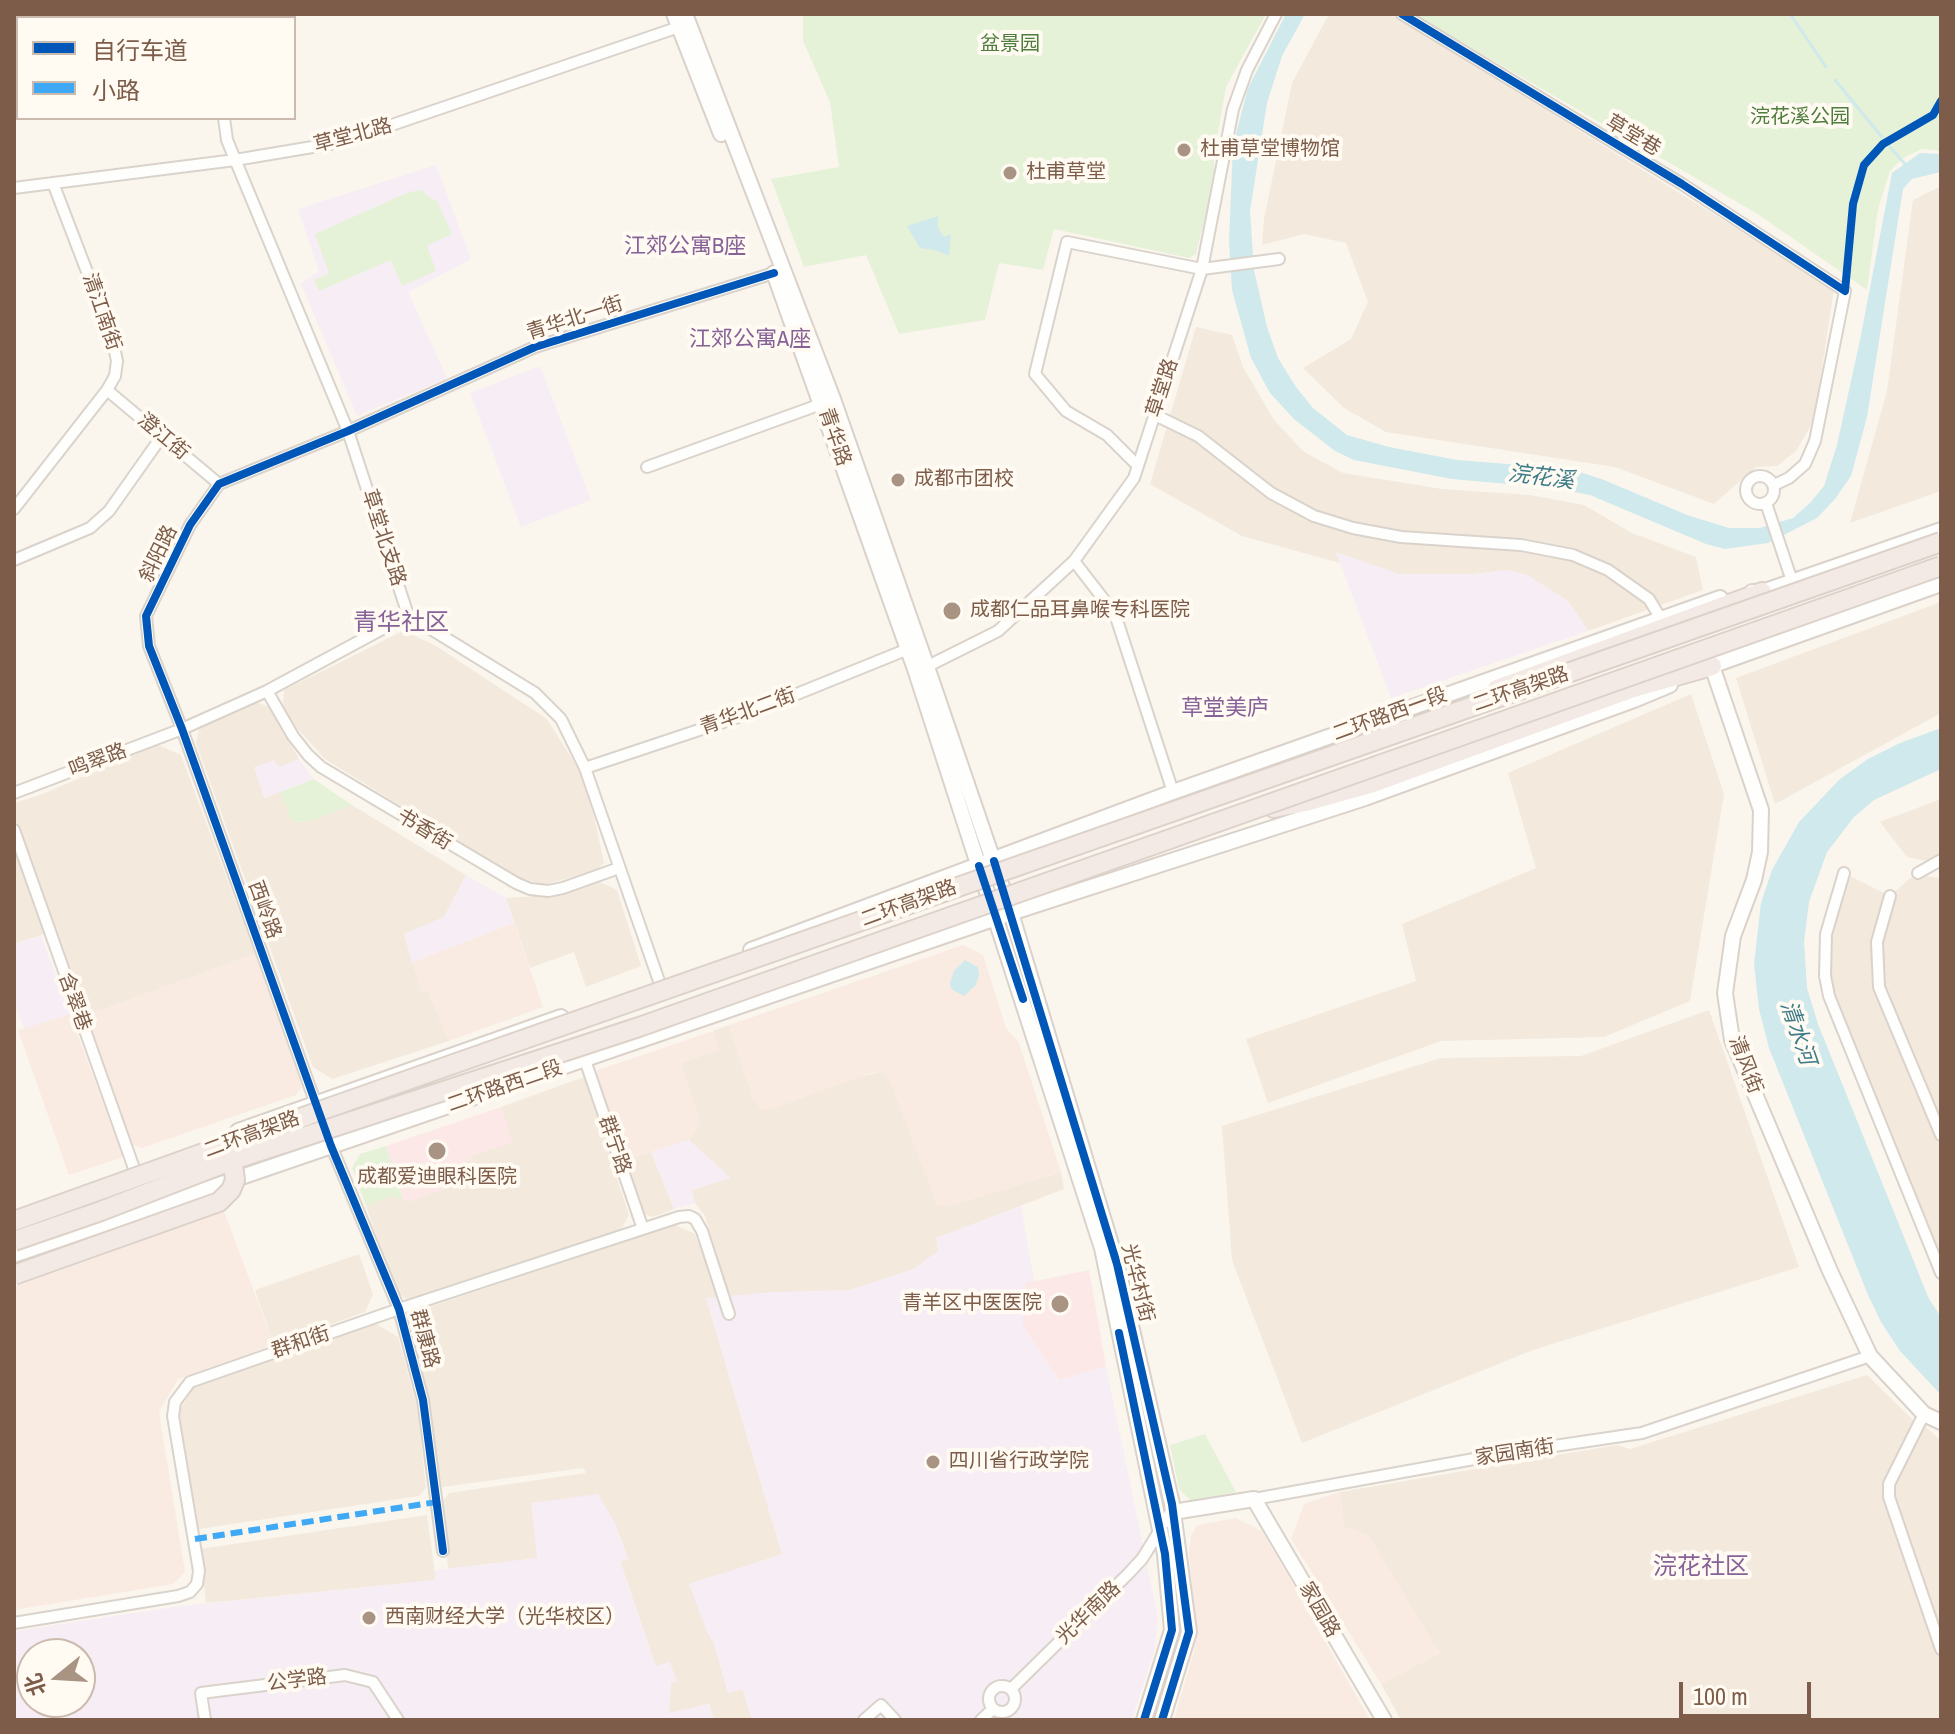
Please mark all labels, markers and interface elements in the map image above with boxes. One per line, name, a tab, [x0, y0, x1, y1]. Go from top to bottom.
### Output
legend	[16, 16, 296, 120]
park label: 盆景园	[980, 33, 1040, 57]
text: 自行车道	[92, 34, 188, 66]
text: 小路	[92, 74, 140, 106]
park label: 浣花溪公园	[1750, 106, 1850, 130]
street label: 草堂巷	[1601, 110, 1665, 162]
street label: 草堂北路	[311, 114, 395, 158]
place label: 杜甫草堂博物馆	[1200, 138, 1340, 162]
marker: 杜甫草堂博物馆	[1175, 141, 1193, 159]
place label: 杜甫草堂	[1026, 161, 1106, 185]
marker: 杜甫草堂	[1001, 164, 1019, 182]
district label: 江郊公寓B座	[624, 234, 746, 260]
street label: 清江南街	[77, 270, 125, 354]
street label: 青华北一街	[524, 292, 626, 346]
district label: 江郊公寓A座	[689, 327, 811, 353]
street label: 草堂路	[1142, 356, 1184, 420]
street label: 青华路	[813, 405, 855, 469]
street label: 澄江街	[132, 409, 194, 465]
water label: 浣花溪	[1507, 461, 1575, 495]
place label: 成都市团校	[914, 468, 1014, 492]
marker: 成都市团校	[889, 471, 907, 489]
street label: 草堂北支路	[356, 487, 410, 589]
street label: 斜阳路	[135, 522, 183, 586]
place label: 成都仁品耳鼻喉专科医院	[970, 599, 1190, 623]
marker: 成都仁品耳鼻喉专科医院	[941, 600, 963, 622]
district label: 青华社区	[353, 610, 449, 638]
street label: 二环高架路	[1470, 662, 1572, 718]
street label: 二环路西一段	[1330, 683, 1450, 747]
street label: 青华北二街	[697, 684, 799, 740]
district label: 草堂美庐	[1181, 696, 1269, 722]
street label: 鸣翠路	[66, 739, 130, 783]
street label: 书香街	[392, 804, 456, 856]
street label: 二环高架路	[858, 876, 960, 932]
street label: 西岭路	[242, 878, 286, 942]
street label: 含翠巷	[52, 970, 96, 1034]
water label: 清水河	[1774, 998, 1820, 1068]
street label: 清风街	[1723, 1033, 1767, 1097]
street label: 二环路西二段	[444, 1056, 566, 1118]
street label: 二环高架路	[201, 1107, 303, 1163]
street label: 群宁路	[593, 1113, 635, 1177]
marker: 成都爱迪眼科医院	[426, 1140, 448, 1162]
place label: 成都爱迪眼科医院	[357, 1166, 517, 1190]
street label: 光华村街	[1116, 1241, 1158, 1325]
place label: 青羊区中医医院	[902, 1292, 1042, 1316]
marker: 青羊区中医医院	[1049, 1293, 1071, 1315]
street label: 群康路	[405, 1307, 443, 1371]
street label: 群和街	[269, 1322, 333, 1364]
street label: 家园南街	[1474, 1435, 1556, 1471]
place label: 四川省行政学院	[949, 1450, 1089, 1474]
marker: 四川省行政学院	[924, 1453, 942, 1471]
district label: 浣花社区	[1653, 1554, 1749, 1582]
street label: 光华南路	[1052, 1577, 1126, 1649]
street label: 家园路	[1294, 1578, 1344, 1642]
place label: 西南财经大学（光华校区）	[385, 1606, 625, 1630]
marker: 西南财经大学（光华校区）	[360, 1609, 378, 1627]
north arrow	[16, 1638, 96, 1718]
street label: 公学路	[266, 1665, 328, 1697]
scale bar	[1683, 1666, 1815, 1716]
text: 北	[17, 1670, 53, 1700]
text: 100 m	[1693, 1680, 1748, 1712]

